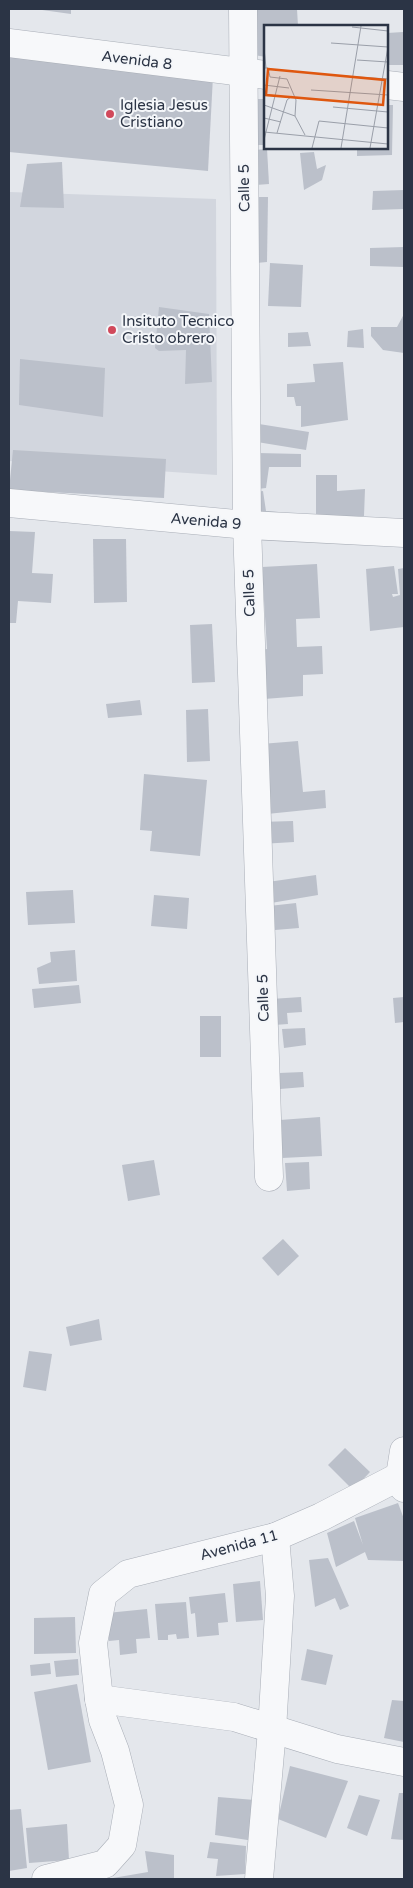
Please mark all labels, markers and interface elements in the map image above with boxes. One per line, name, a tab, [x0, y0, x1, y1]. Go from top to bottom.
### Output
inset map	[264, 25, 388, 149]
street label: Avenida 8	[101, 47, 173, 73]
place label: Iglesia Jesus Cristiano	[120, 96, 208, 131]
marker: Iglesia Jesus Cristiano	[104, 108, 116, 120]
street label: Calle 5	[235, 164, 253, 212]
place label: Insituto Tecnico Cristo obrero	[122, 312, 234, 347]
marker: Insituto Tecnico Cristo obrero	[106, 324, 118, 336]
street label: Avenida 9	[170, 509, 242, 533]
street label: Calle 5	[239, 569, 259, 617]
street label: Calle 5	[253, 974, 273, 1022]
street label: Avenida 11	[198, 1526, 280, 1564]

